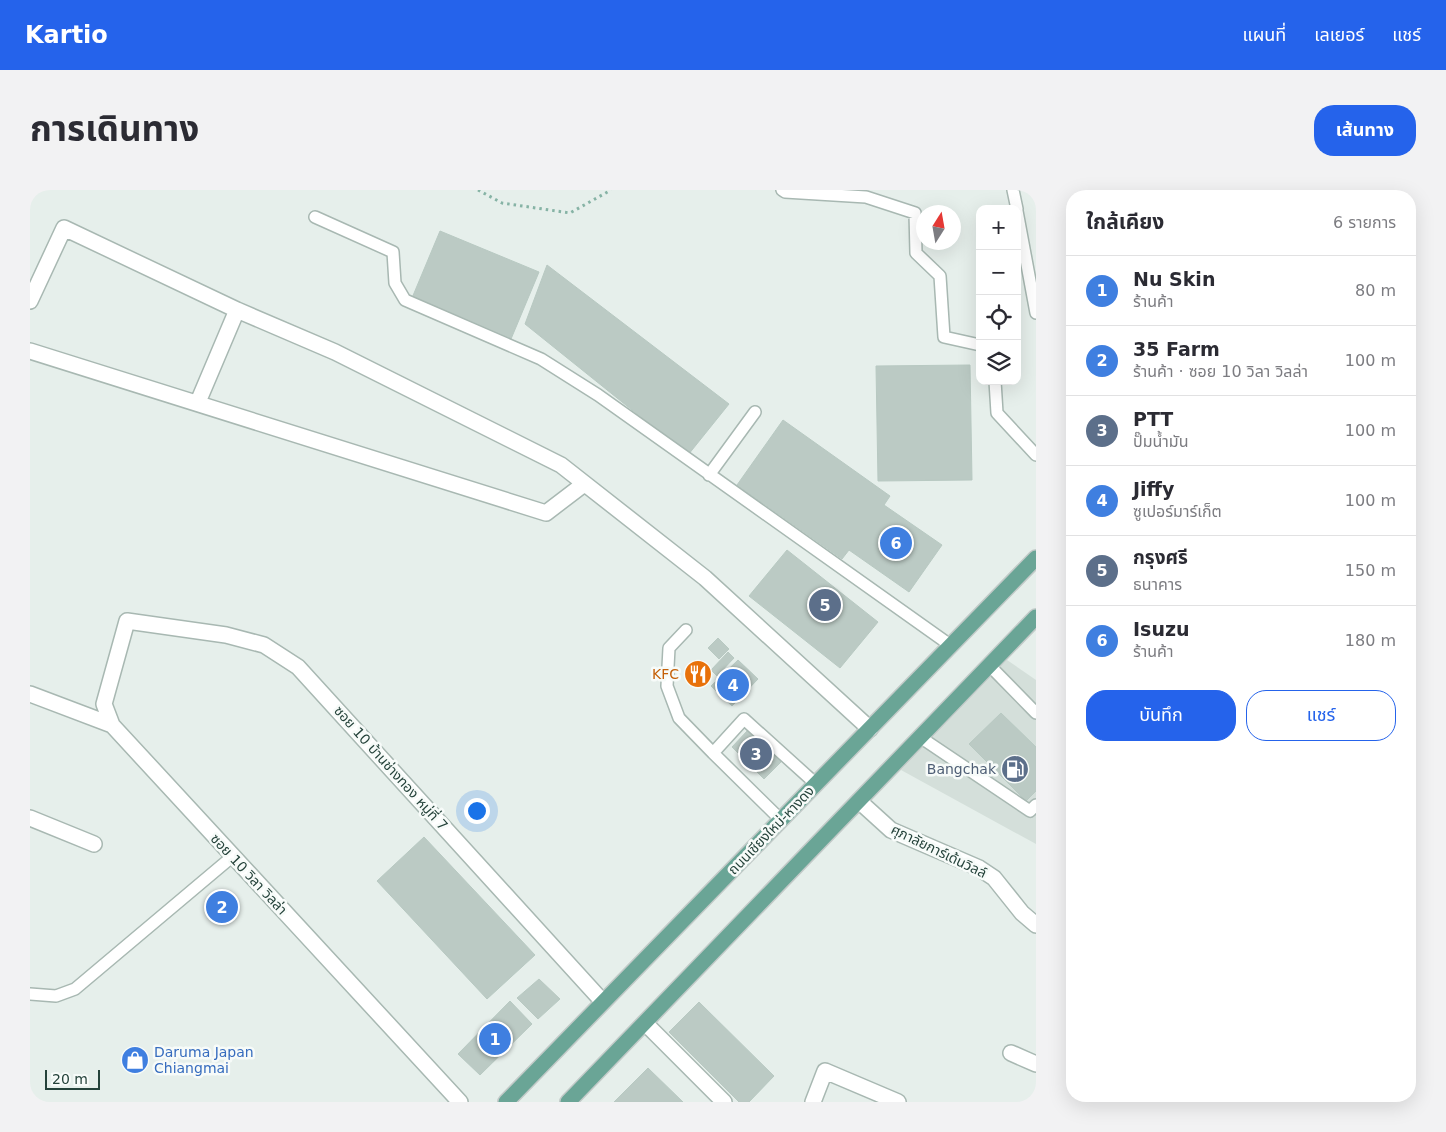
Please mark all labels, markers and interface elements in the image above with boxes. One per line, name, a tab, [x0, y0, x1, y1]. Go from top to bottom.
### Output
text: Kartio	[25, 21, 108, 49]
text: แผนที่	[1242, 24, 1286, 45]
text: เลเยอร์	[1314, 24, 1364, 45]
text: แชร์	[1392, 24, 1421, 45]
button: เส้นทาง	[1314, 105, 1416, 156]
text: การเดินทาง	[30, 109, 199, 149]
north arrow	[916, 205, 961, 250]
map controls	[976, 205, 1021, 385]
button: +	[976, 205, 1021, 250]
text: ใกล้เคียง	[1086, 210, 1164, 234]
text: 6 รายการ	[1333, 213, 1396, 232]
button: −	[976, 250, 1021, 295]
text: Nu Skin	[1133, 268, 1215, 290]
text: 1	[1096, 281, 1108, 300]
text: 80 m	[1355, 281, 1396, 300]
text: ร้านค้า	[1133, 292, 1173, 311]
button: locate	[976, 295, 1021, 340]
text: 35 Farm	[1133, 338, 1220, 360]
button: layers	[976, 340, 1021, 385]
text: 2	[1096, 351, 1108, 370]
text: 100 m	[1345, 351, 1396, 370]
text: ร้านค้า · ซอย 10 วิลา วิลล่า	[1133, 362, 1308, 381]
text: PTT	[1133, 408, 1173, 430]
text: 3	[1096, 421, 1108, 440]
text: 100 m	[1345, 421, 1396, 440]
text: ปั๊มน้ำมัน	[1133, 432, 1188, 451]
text: Jiffy	[1133, 478, 1174, 500]
text: 4	[1096, 491, 1108, 510]
text: 100 m	[1345, 491, 1396, 510]
text: ซูเปอร์มาร์เก็ต	[1133, 502, 1222, 521]
pin: 6	[880, 524, 912, 562]
text: กรุงศรี	[1133, 546, 1188, 568]
text: 5	[1096, 561, 1108, 580]
text: 150 m	[1345, 561, 1396, 580]
text: ธนาคาร	[1133, 575, 1182, 594]
pin: 5	[809, 586, 841, 624]
text: Isuzu	[1133, 618, 1190, 640]
text: 6	[1096, 631, 1108, 650]
text: 180 m	[1345, 631, 1396, 650]
text: ร้านค้า	[1133, 642, 1173, 661]
restaurant icon: KFC	[683, 659, 713, 689]
place label: KFC	[652, 666, 679, 682]
pin: 4	[717, 666, 749, 704]
button: บันทึก	[1086, 690, 1236, 741]
button: แชร์	[1246, 690, 1396, 741]
street label: ซอย 10 บ้านช่างทอง หมู่ที่ 7	[330, 701, 453, 834]
pin: 3	[740, 735, 772, 773]
fuel station icon: Bangchak	[1000, 754, 1030, 784]
place label: Bangchak	[927, 761, 997, 777]
street label: ถนนเชียงใหม่-หางดง	[725, 783, 817, 877]
your location	[464, 798, 490, 824]
street label: ศุภาลัยการ์เด้นวิลล์	[888, 821, 989, 882]
street label: ซอย 10 วิลา วิลล่า	[208, 830, 290, 918]
pin: 2	[206, 888, 238, 926]
pin: 1	[479, 1020, 511, 1058]
place label: Daruma Japan Chiangmai	[154, 1044, 254, 1076]
shop icon: Daruma Japan Chiangmai	[120, 1045, 150, 1075]
scale bar	[45, 1067, 100, 1090]
text: 20 m	[52, 1071, 88, 1087]

